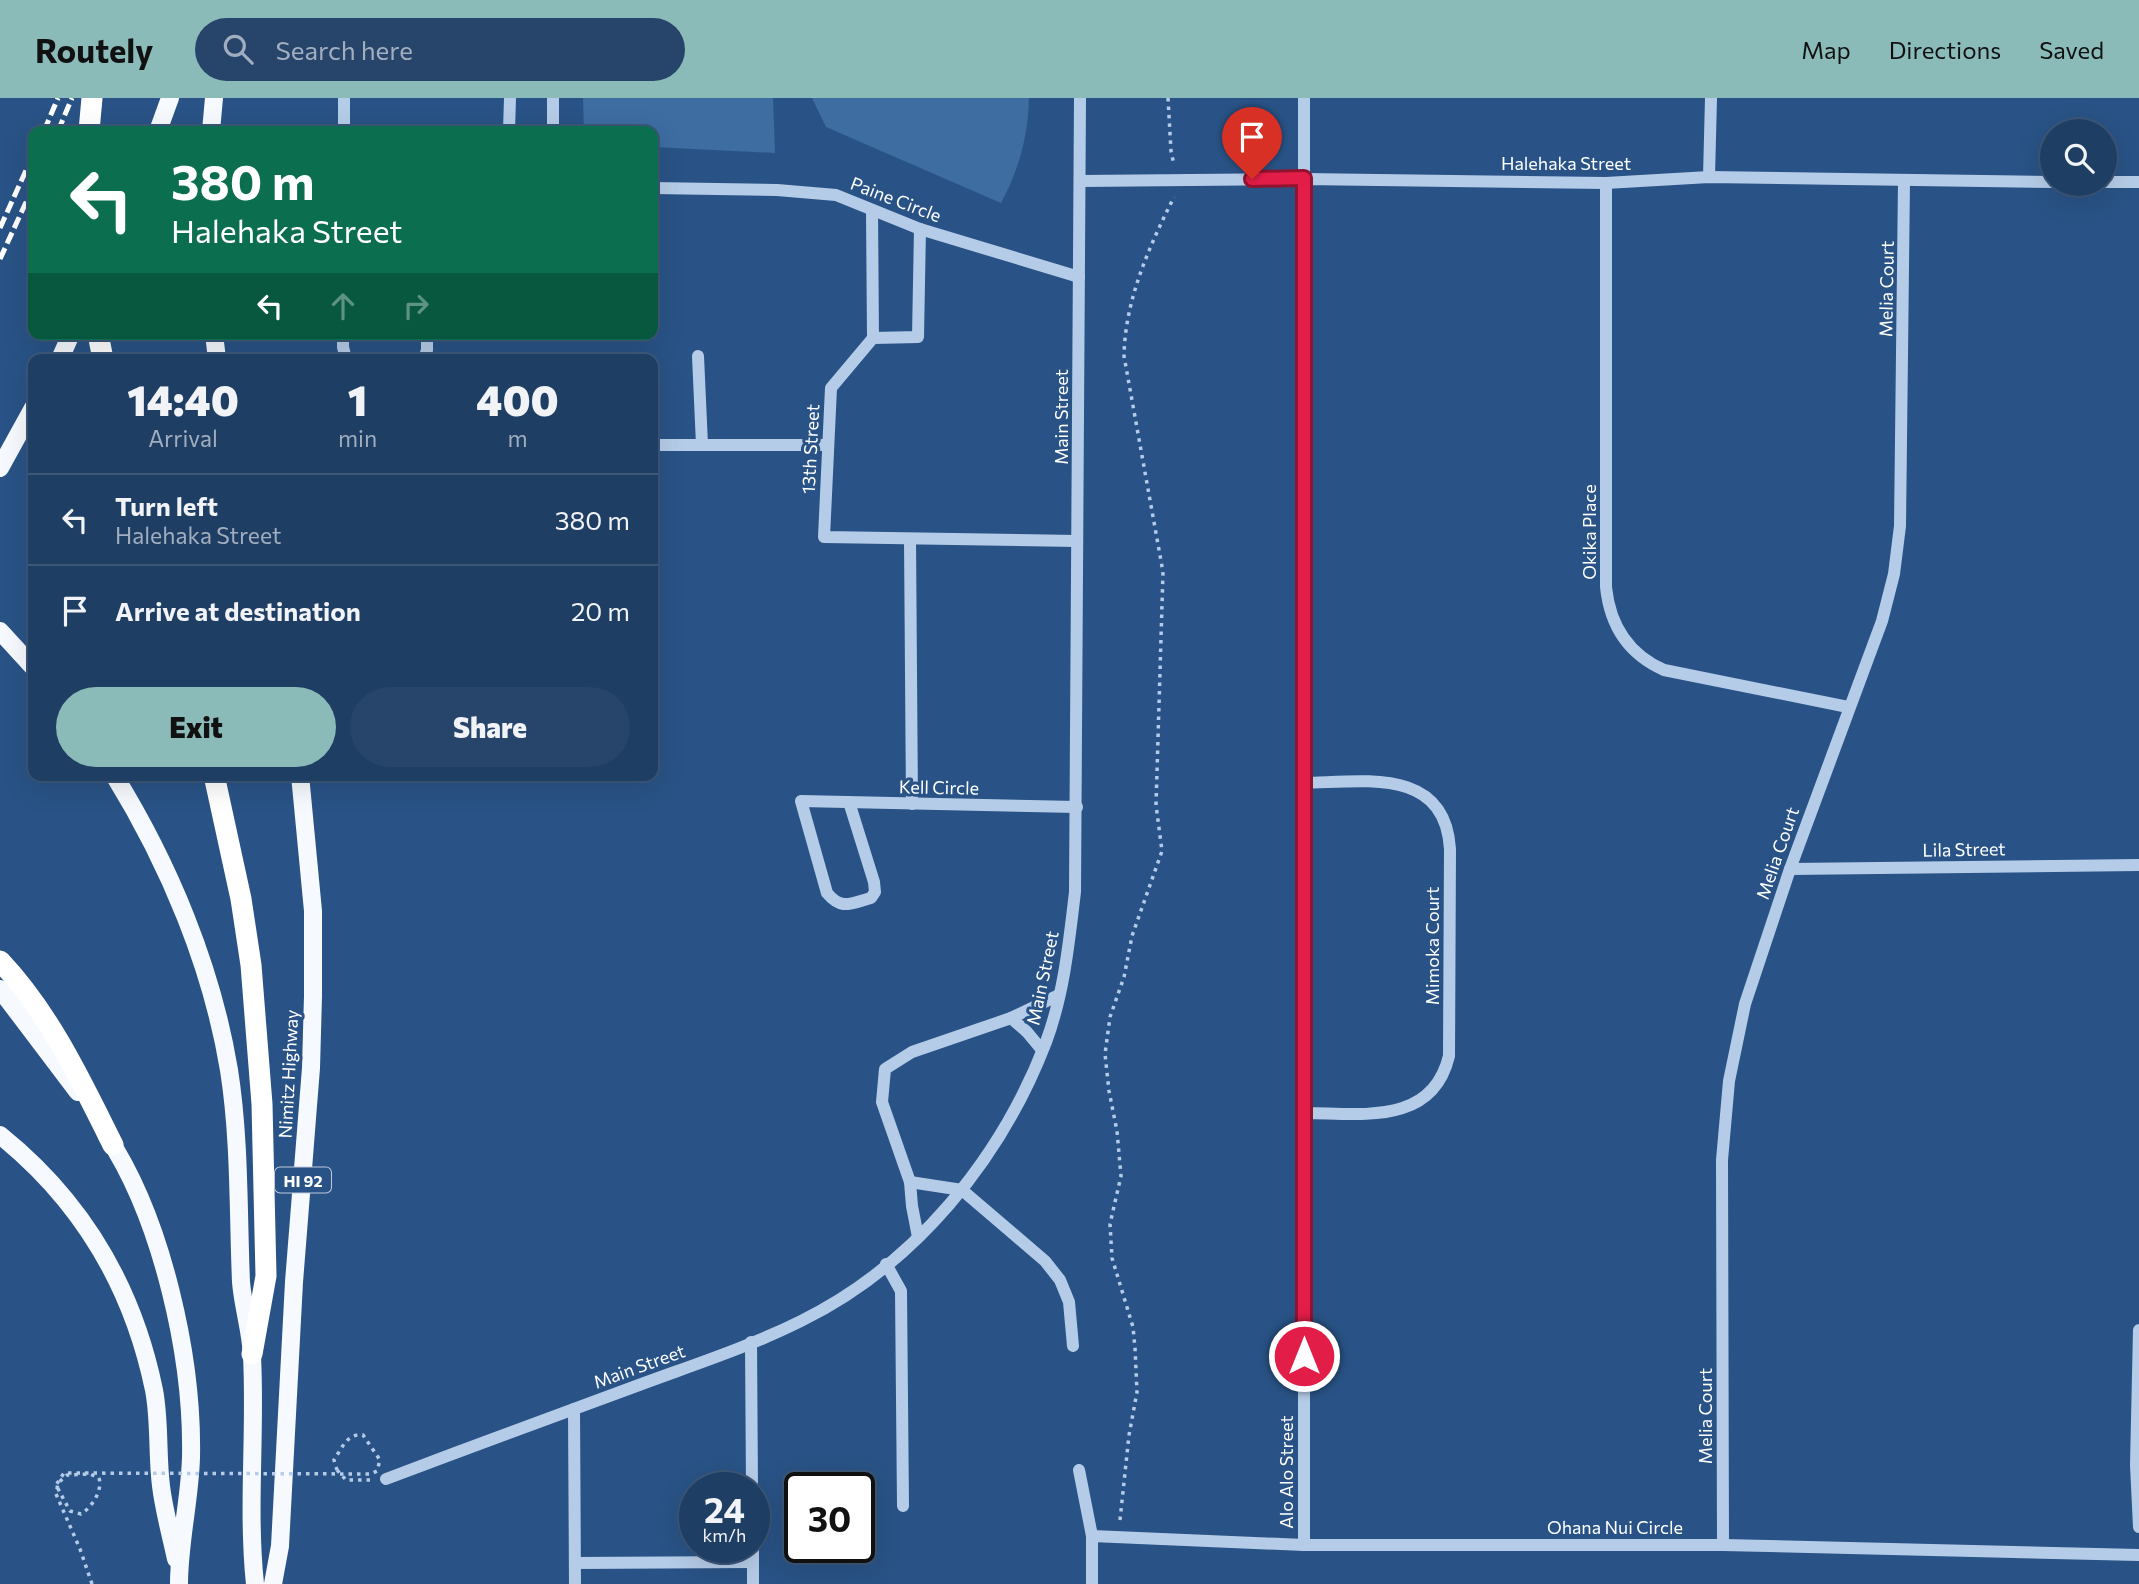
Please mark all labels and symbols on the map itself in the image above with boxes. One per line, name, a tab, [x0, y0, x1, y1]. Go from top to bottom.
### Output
pin	[1222, 107, 1282, 179]
street label: Halehaka Street	[1501, 152, 1631, 174]
street label: Paine Circle	[848, 172, 944, 226]
street label: Melia Court	[1874, 241, 1898, 337]
street label: Main Street	[1050, 369, 1072, 465]
street label: 13th Street	[797, 403, 823, 495]
street label: Okika Place	[1578, 484, 1600, 580]
street label: Kell Circle	[899, 775, 979, 799]
street label: Melia Court	[1751, 804, 1803, 902]
street label: Lila Street	[1922, 837, 2006, 861]
street label: Mimoka Court	[1421, 887, 1443, 1005]
street label: Main Street	[1021, 929, 1063, 1027]
street label: Nimitz Highway	[274, 1009, 302, 1139]
road number: HI 92	[275, 1168, 331, 1192]
position arrow	[1267, 1319, 1341, 1393]
street label: Main Street	[590, 1339, 688, 1393]
street label: Melia Court	[1694, 1368, 1716, 1464]
street label: Alo Alo Street	[1275, 1415, 1297, 1529]
speed limit sign: 30	[784, 1472, 875, 1563]
street label: Ohana Nui Circle	[1547, 1516, 1683, 1538]

